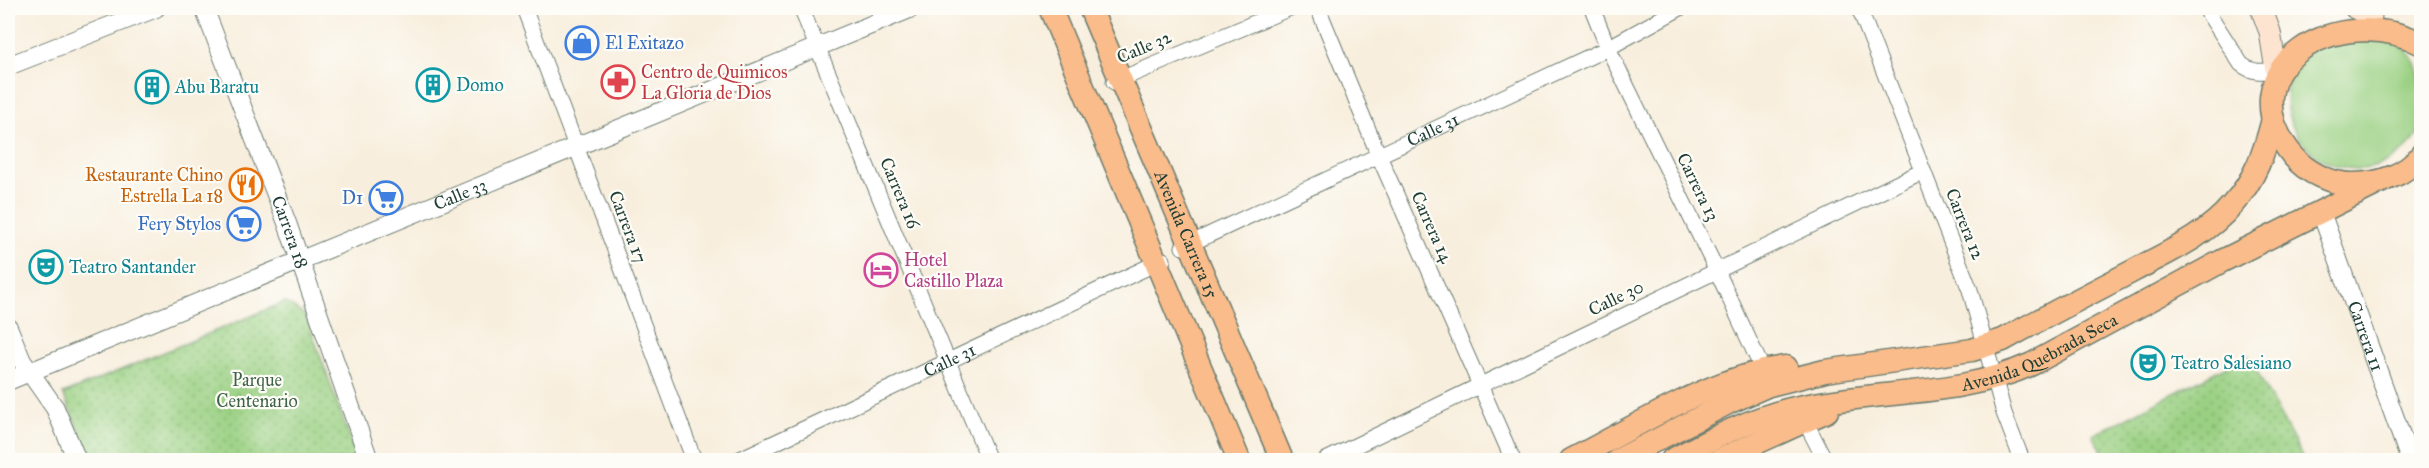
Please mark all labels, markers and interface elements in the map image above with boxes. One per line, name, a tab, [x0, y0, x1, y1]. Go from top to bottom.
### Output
shop icon: El Exitazo	[564, 25, 600, 61]
street label: Calle 32	[1113, 26, 1175, 68]
place label: El Exitazo	[605, 32, 684, 54]
place label: Centro de Quimicos La Gloria de Dios	[641, 61, 788, 104]
pharmacy icon: Centro de Quimicos La Gloria de Dios	[600, 64, 636, 100]
building icon: Domo	[415, 67, 451, 103]
building icon: Abu Baratu	[134, 69, 170, 105]
place label: Domo	[456, 74, 504, 96]
place label: Abu Baratu	[174, 76, 259, 98]
street label: Calle 31	[1403, 108, 1463, 152]
street label: Carrera 13	[1672, 149, 1724, 225]
street label: Carrera 16	[875, 154, 925, 233]
place label: Restaurante Chino Estrella La 18	[85, 164, 223, 207]
street label: Avenida Carrera 15	[1149, 166, 1223, 302]
restaurant icon: Restaurante Chino Estrella La 18	[228, 167, 264, 203]
street label: Calle 33	[430, 174, 490, 215]
supermarket icon: D1	[368, 180, 404, 216]
street label: Carrera 12	[1941, 185, 1989, 263]
place label: D1	[342, 187, 363, 209]
street label: Carrera 17	[604, 188, 652, 266]
street label: Carrera 14	[1406, 188, 1458, 267]
street label: Carrera 18	[267, 193, 313, 271]
supermarket icon: Fery Stylos	[226, 206, 262, 242]
place label: Fery Stylos	[137, 213, 221, 235]
theatre icon: Teatro Santander	[28, 249, 64, 285]
place label: Hotel Castillo Plaza	[904, 249, 1004, 292]
hotel icon: Hotel Castillo Plaza	[863, 252, 899, 288]
place label: Teatro Santander	[69, 256, 196, 278]
street label: Calle 30	[1585, 275, 1647, 321]
street label: Carrera 11	[2343, 298, 2388, 374]
street label: Avenida Quebrada Seca	[1959, 309, 2122, 396]
street label: Calle 31	[920, 339, 979, 382]
theatre icon: Teatro Salesiano	[2130, 345, 2166, 381]
place label: Teatro Salesiano	[2171, 352, 2291, 374]
park label: Parque Centenario	[216, 369, 298, 412]

